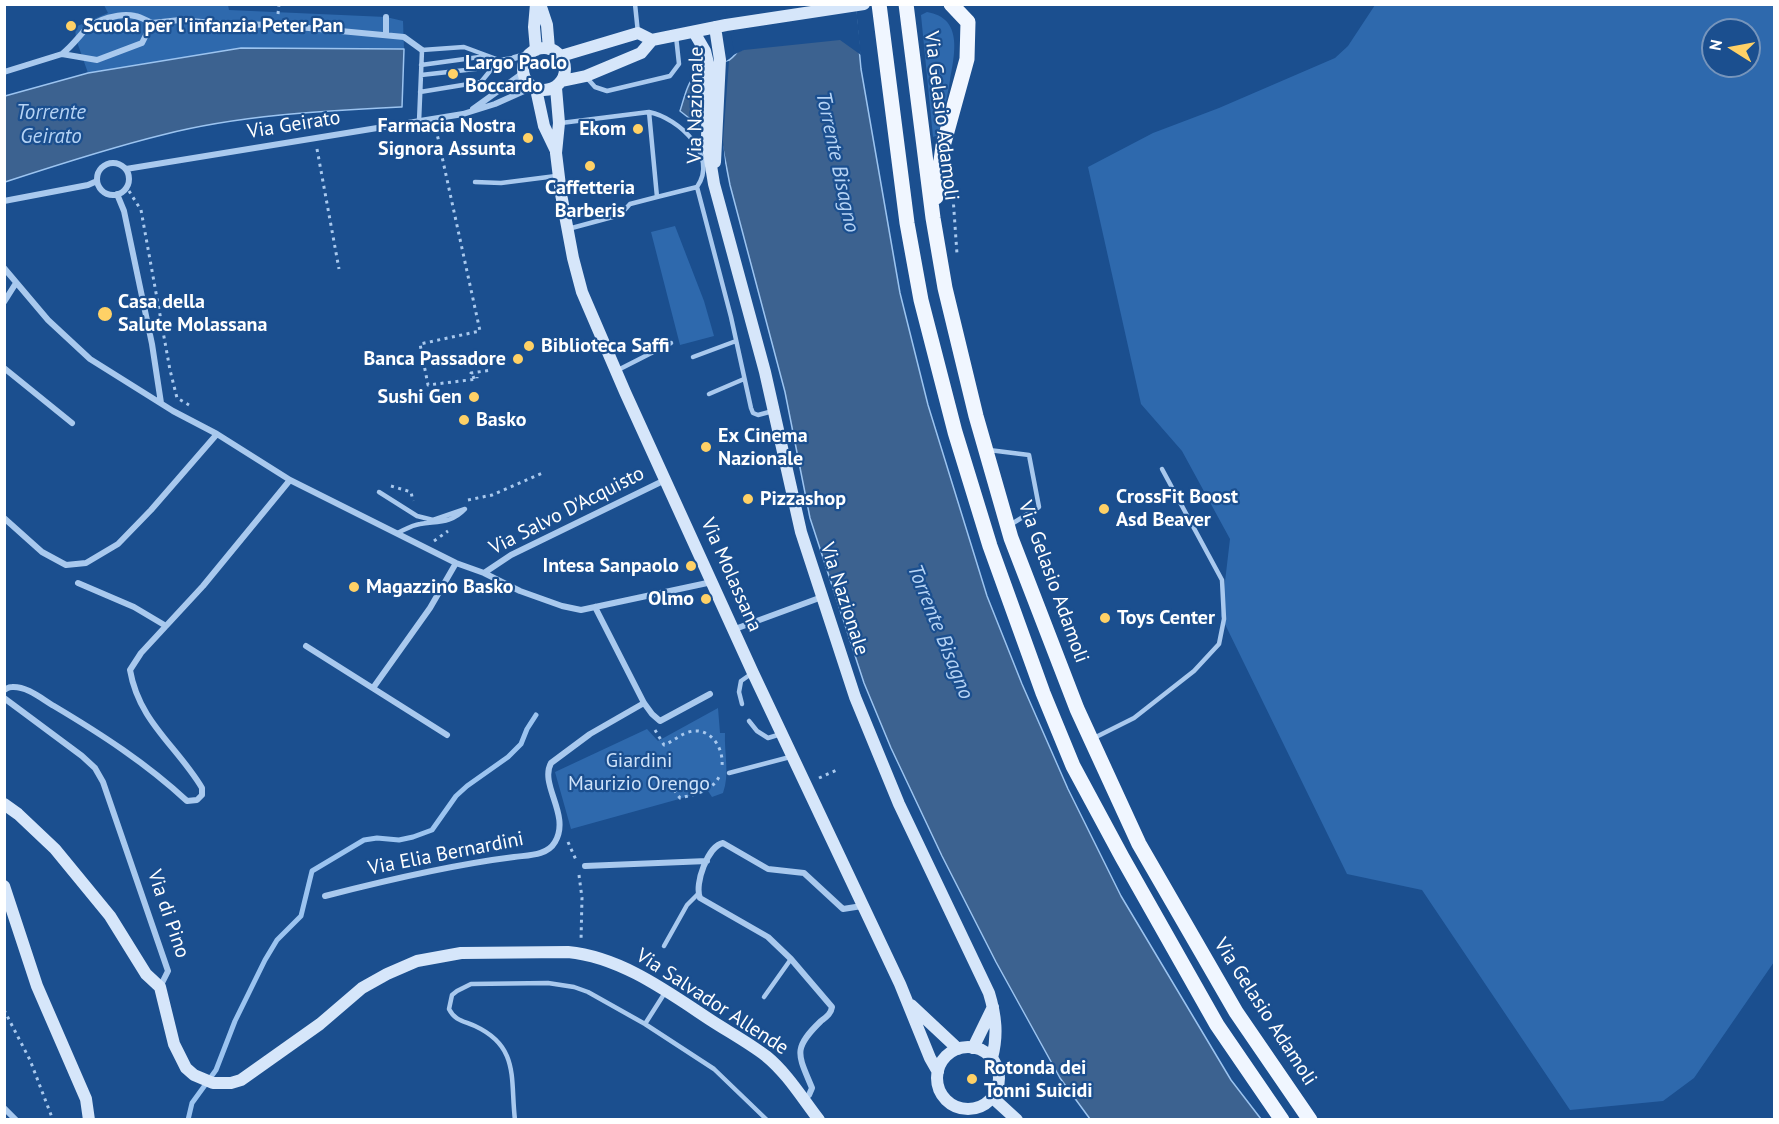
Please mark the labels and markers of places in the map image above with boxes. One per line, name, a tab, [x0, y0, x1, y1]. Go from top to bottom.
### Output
place label: Scuola per l'infanzia Peter Pan	[83, 14, 343, 38]
marker: Scuola per l'infanzia Peter Pan	[64, 19, 78, 33]
place label: Largo Paolo Boccardo	[465, 51, 567, 98]
marker: Largo Paolo Boccardo	[446, 67, 460, 81]
place label: Farmacia Nostra Signora Assunta	[378, 114, 516, 161]
place label: Ekom	[579, 117, 626, 141]
marker: Ekom	[631, 122, 645, 136]
marker: Farmacia Nostra Signora Assunta	[521, 131, 535, 145]
marker: Caffetteria Barberis	[583, 159, 597, 173]
place label: Caffetteria Barberis	[545, 176, 635, 223]
place label: Casa della Salute Molassana	[118, 290, 267, 337]
marker: Casa della Salute Molassana	[96, 305, 114, 323]
place label: Biblioteca Saffi	[541, 334, 669, 358]
marker: Biblioteca Saffi	[522, 339, 536, 353]
place label: Banca Passadore	[363, 347, 506, 371]
marker: Banca Passadore	[511, 352, 525, 366]
place label: Sushi Gen	[378, 385, 462, 409]
marker: Sushi Gen	[467, 390, 481, 404]
place label: Basko	[476, 408, 526, 432]
marker: Basko	[457, 413, 471, 427]
place label: Ex Cinema Nazionale	[718, 424, 808, 471]
marker: Ex Cinema Nazionale	[699, 440, 713, 454]
place label: CrossFit Boost Asd Beaver	[1116, 485, 1238, 532]
place label: Pizzashop	[760, 487, 846, 511]
marker: Pizzashop	[741, 492, 755, 506]
marker: CrossFit Boost Asd Beaver	[1097, 502, 1111, 516]
place label: Intesa Sanpaolo	[542, 554, 679, 578]
marker: Intesa Sanpaolo	[684, 559, 698, 573]
place label: Magazzino Basko	[366, 575, 513, 599]
marker: Magazzino Basko	[347, 580, 361, 594]
place label: Olmo	[648, 587, 694, 611]
marker: Olmo	[699, 592, 713, 606]
place label: Toys Center	[1117, 606, 1215, 630]
marker: Toys Center	[1098, 611, 1112, 625]
place label: Rotonda dei Tonni Suicidi	[984, 1056, 1093, 1103]
marker: Rotonda dei Tonni Suicidi	[965, 1072, 979, 1086]

